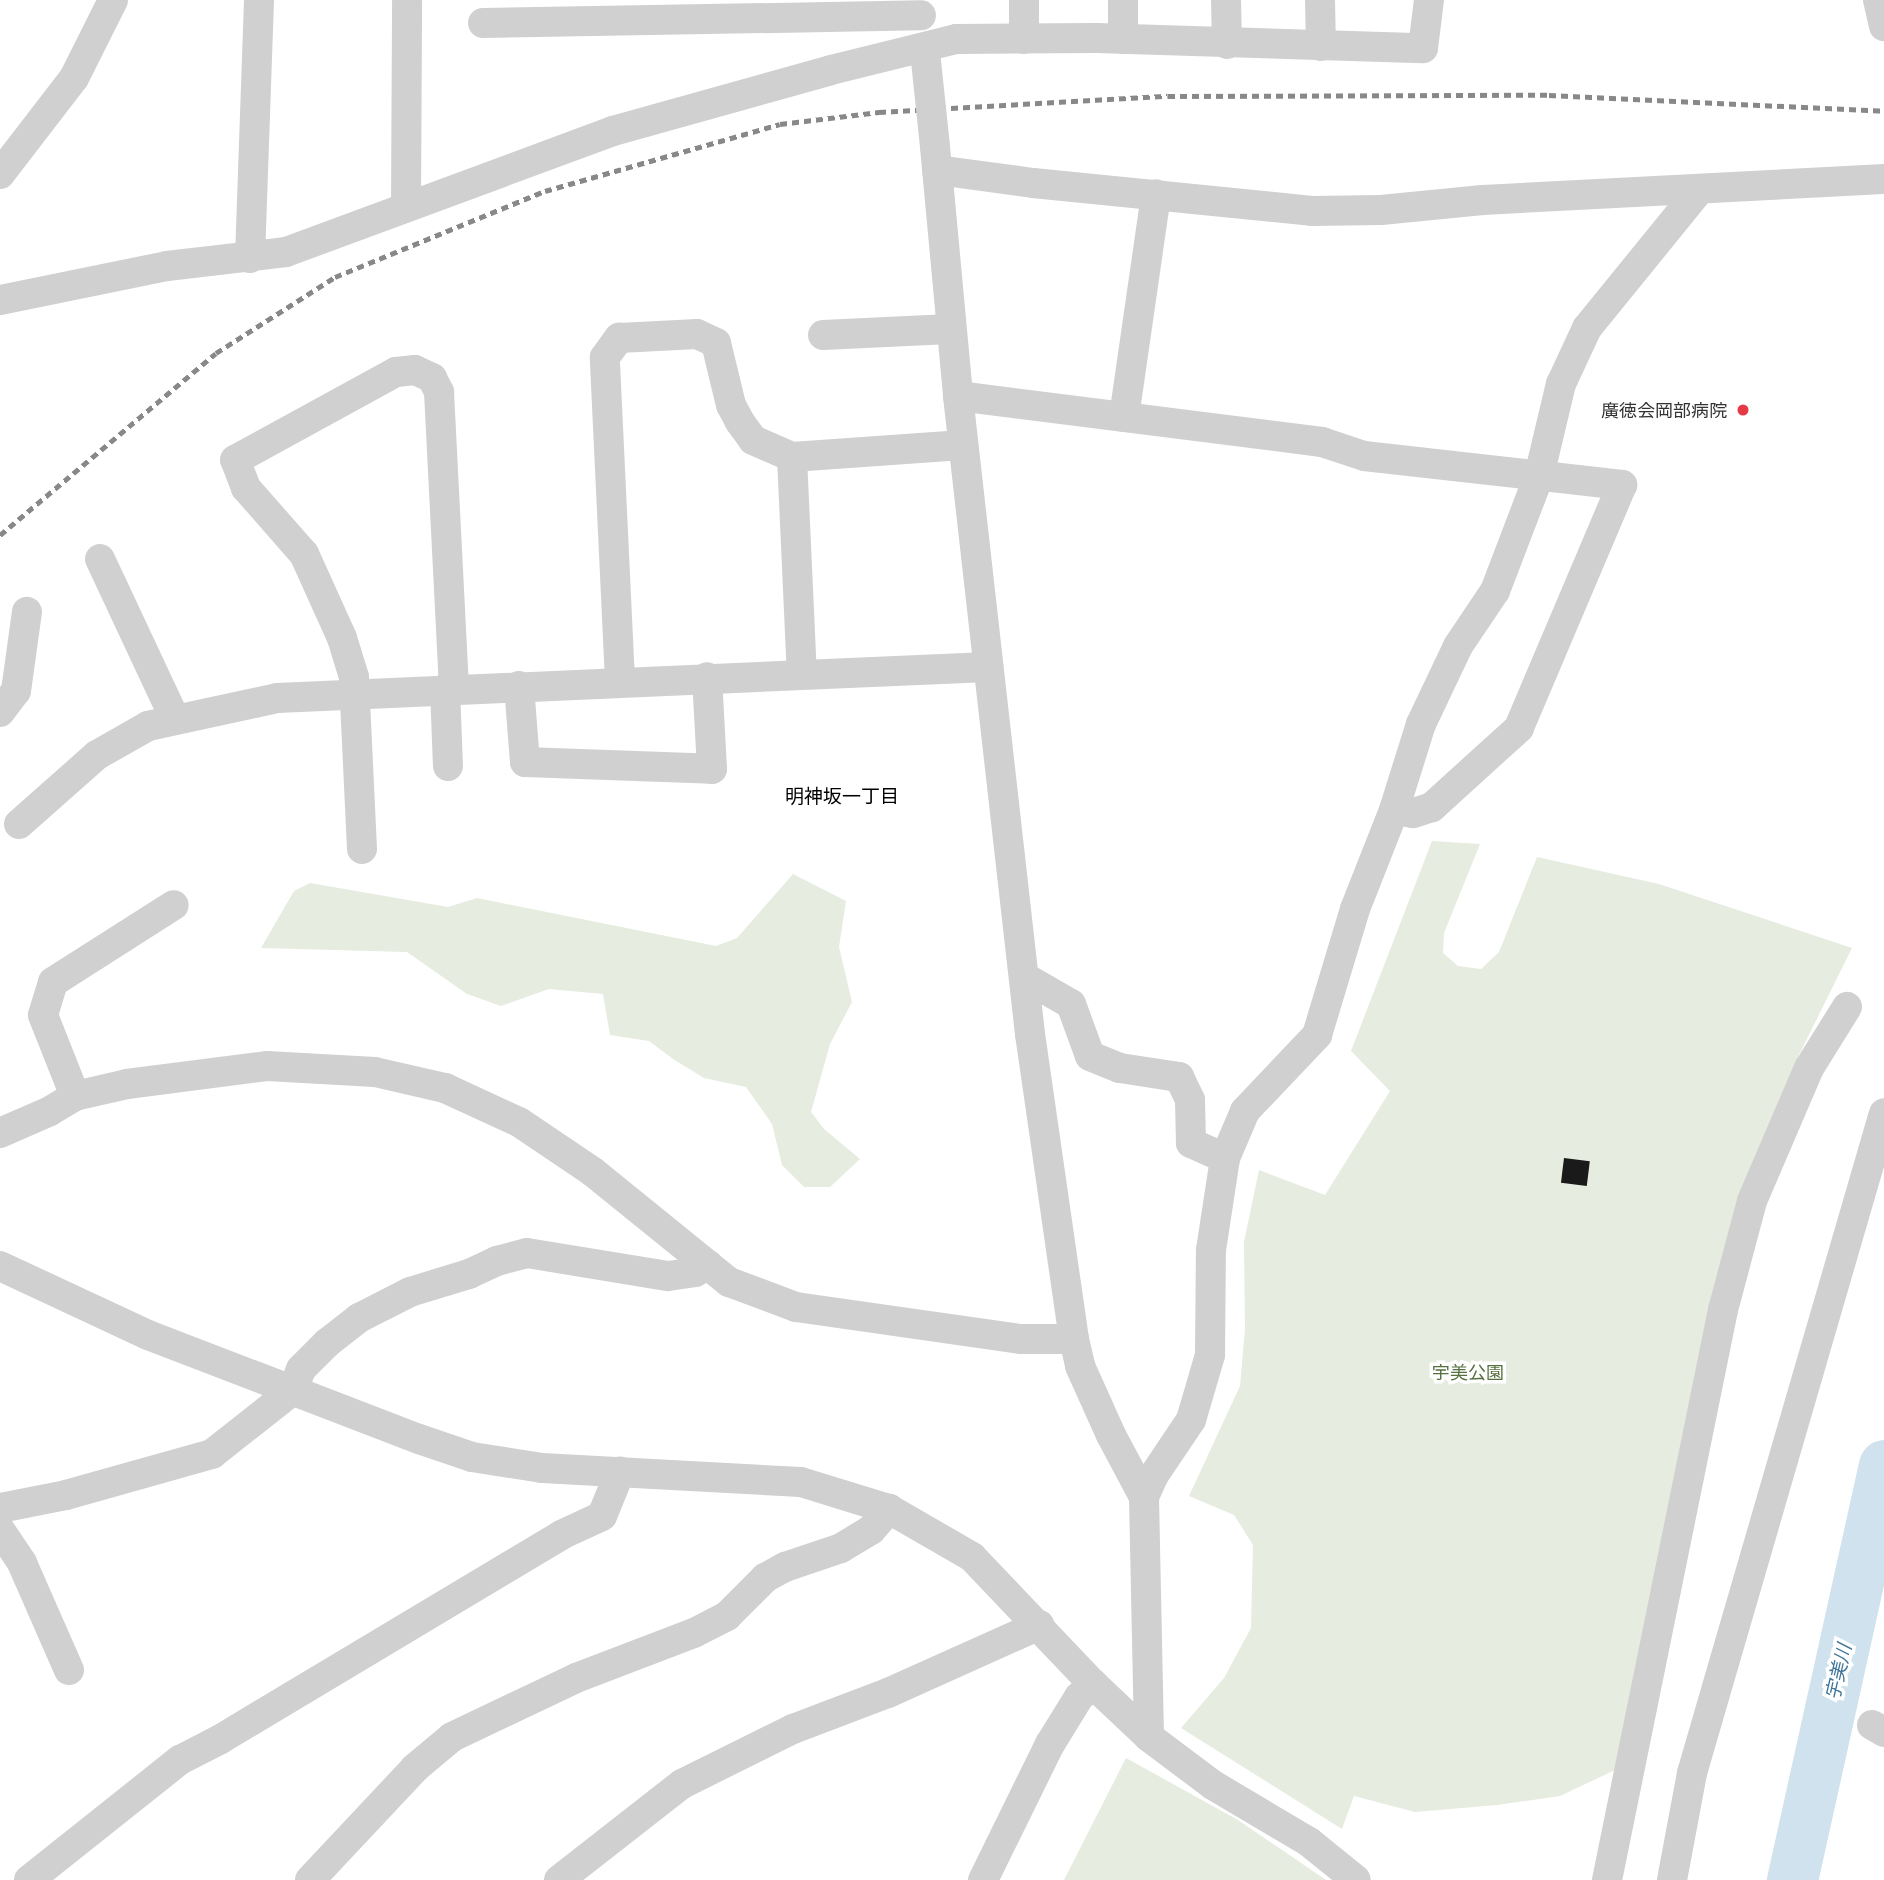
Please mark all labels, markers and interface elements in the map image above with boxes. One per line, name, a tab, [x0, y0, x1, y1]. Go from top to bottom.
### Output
place label: 廣徳会岡部病院	[1601, 399, 1727, 421]
marker: 廣徳会岡部病院	[1733, 400, 1753, 420]
district label: 明神坂一丁目	[785, 785, 899, 807]
park label: 宇美公園	[1432, 1361, 1504, 1383]
water label: 宇美川	[1820, 1642, 1856, 1702]

